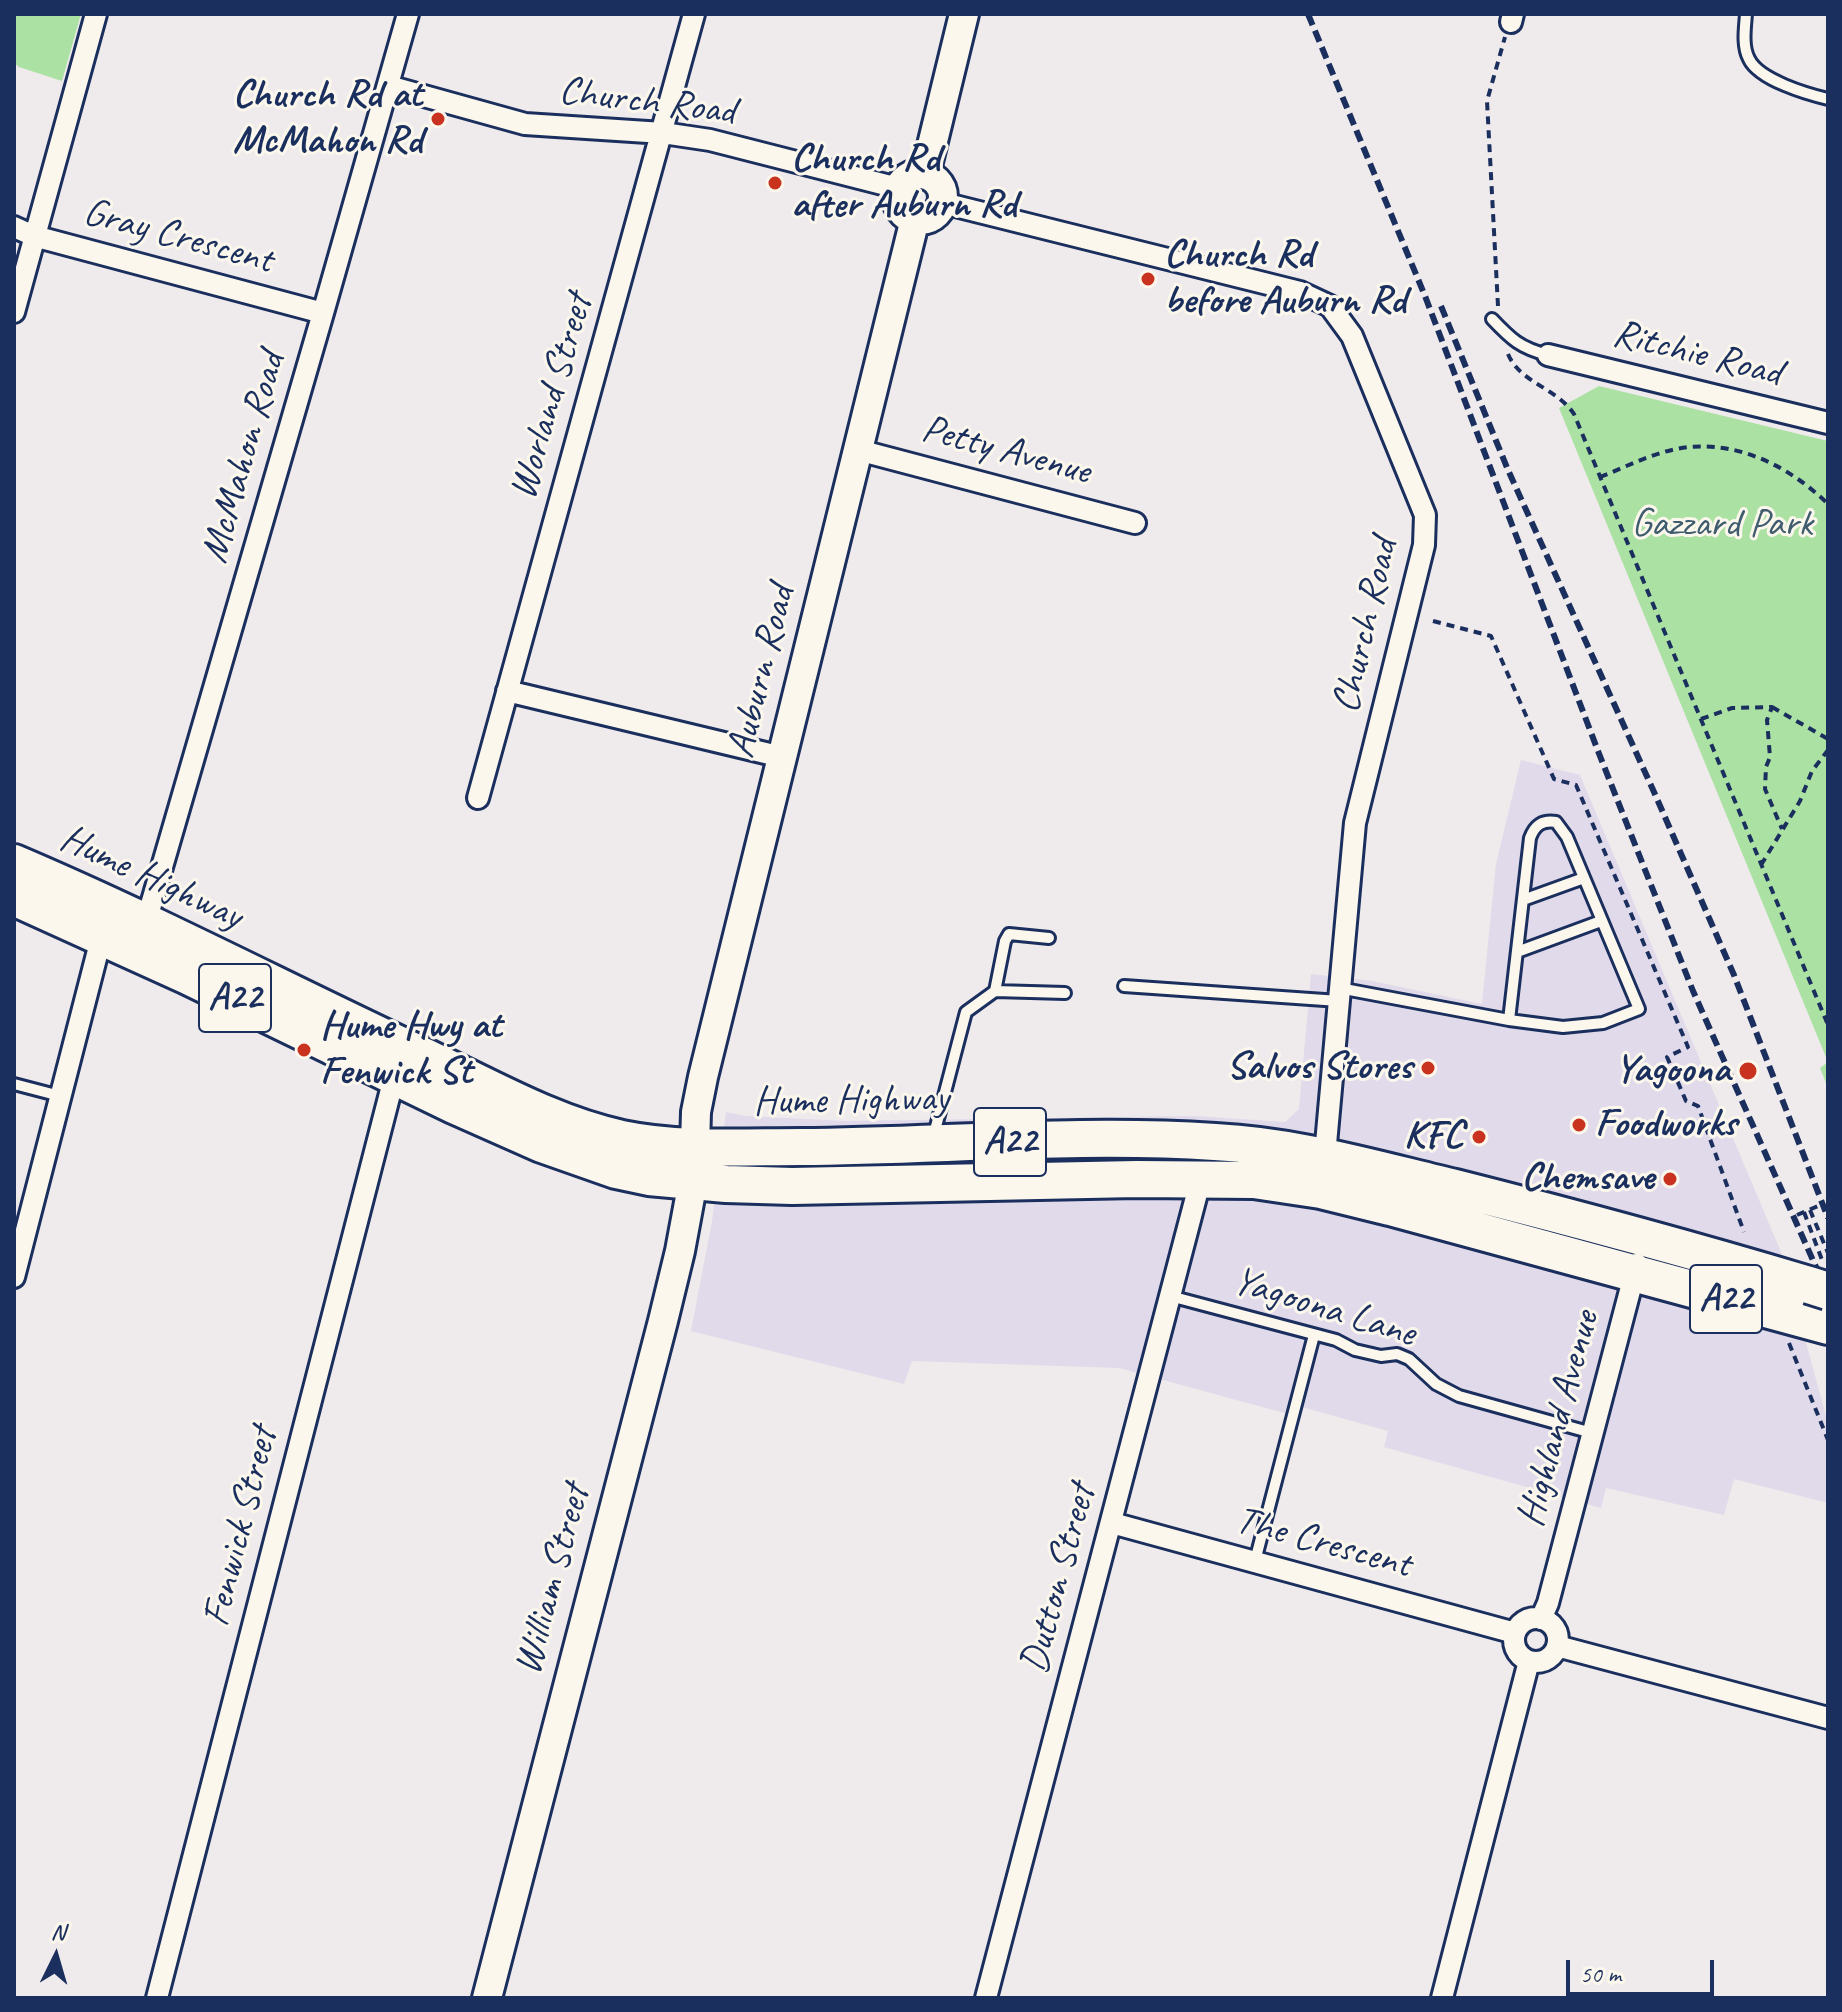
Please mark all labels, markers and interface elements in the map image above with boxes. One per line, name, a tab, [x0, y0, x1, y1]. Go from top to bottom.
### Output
street label: Church Road	[556, 67, 738, 137]
place label: Church Rd at McMahon Rd	[233, 72, 422, 166]
marker: Church Rd at McMahon Rd	[429, 110, 447, 128]
place label: Church Rd after Auburn Rd	[791, 136, 1016, 230]
marker: Church Rd after Auburn Rd	[766, 174, 784, 192]
street label: Gray Crescent	[78, 189, 278, 285]
place label: Church Rd before Auburn Rd	[1164, 232, 1406, 326]
marker: Church Rd before Auburn Rd	[1139, 270, 1157, 288]
street label: Worland Street	[500, 289, 604, 505]
street label: Ritchie Road	[1608, 310, 1786, 398]
street label: McMahon Road	[191, 347, 297, 569]
street label: Petty Avenue	[916, 405, 1096, 497]
park label: Gazzard Park	[1631, 501, 1813, 549]
street label: Church Road	[1323, 534, 1409, 718]
street label: Auburn Road	[718, 581, 806, 763]
street label: Hume Highway	[52, 815, 250, 941]
road number: A22	[199, 964, 271, 1032]
place label: Hume Hwy at Fenwick St	[320, 1003, 502, 1097]
marker: Hume Hwy at Fenwick St	[295, 1041, 313, 1059]
place label: Salvos Stores	[1226, 1044, 1412, 1092]
place label: Yagoona	[1615, 1047, 1730, 1095]
marker: Salvos Stores	[1419, 1059, 1437, 1077]
marker: Yagoona	[1737, 1060, 1759, 1082]
street label: Hume Highway	[753, 1075, 949, 1127]
place label: Foodworks	[1595, 1101, 1736, 1149]
road number: A22	[974, 1108, 1046, 1176]
place label: KFC	[1404, 1113, 1463, 1161]
marker: Foodworks	[1570, 1116, 1588, 1134]
marker: KFC	[1470, 1128, 1488, 1146]
place label: Chemsave	[1521, 1155, 1654, 1203]
marker: Chemsave	[1661, 1170, 1679, 1188]
street label: Yagoona Lane	[1227, 1258, 1421, 1358]
road number: A22	[1690, 1265, 1762, 1333]
street label: Highland Avenue	[1507, 1306, 1611, 1532]
street label: Fenwick Street	[193, 1423, 289, 1631]
street label: Dutton Street	[1011, 1479, 1107, 1679]
street label: William Street	[505, 1480, 601, 1680]
street label: The Crescent	[1230, 1497, 1416, 1589]
north arrow	[16, 1916, 96, 1996]
text: N	[50, 1918, 66, 1947]
scale bar	[1570, 1944, 1718, 1994]
text: 50 m	[1580, 1959, 1621, 1989]

